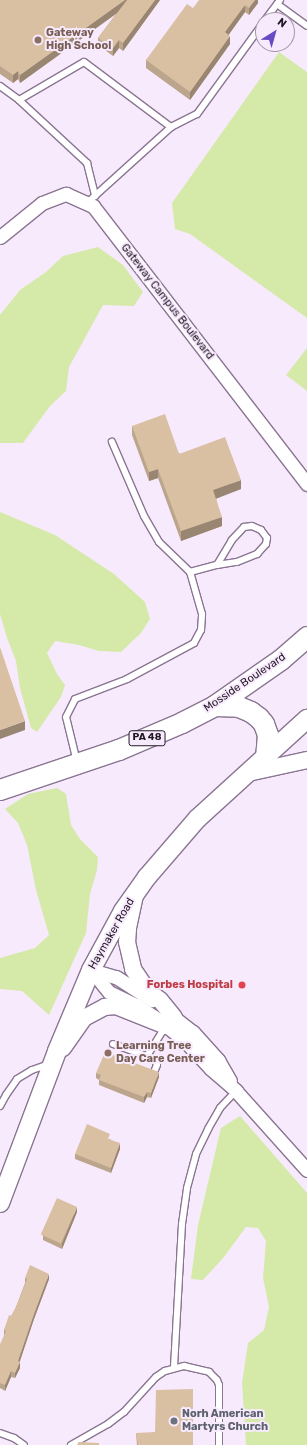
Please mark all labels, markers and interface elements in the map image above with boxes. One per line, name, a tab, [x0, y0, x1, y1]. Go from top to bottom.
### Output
north arrow	[255, 12, 295, 52]
text: N	[275, 15, 289, 30]
place label: Gateway High School	[46, 27, 111, 53]
marker: Gateway High School	[33, 35, 43, 45]
street label: Gateway Campus Boulevard	[118, 241, 216, 363]
street label: Mosside Boulevard	[202, 651, 288, 715]
road number: PA 48	[128, 730, 166, 746]
street label: Haymaker Road	[86, 896, 138, 972]
place label: Forbes Hospital	[147, 978, 233, 992]
marker: Forbes Hospital	[236, 979, 248, 991]
place label: Learning Tree Day Care Center	[116, 1040, 205, 1066]
marker: Learning Tree Day Care Center	[103, 1048, 113, 1058]
place label: Norh American Martyrs Church	[182, 1408, 268, 1434]
marker: Norh American Martyrs Church	[169, 1416, 179, 1426]

